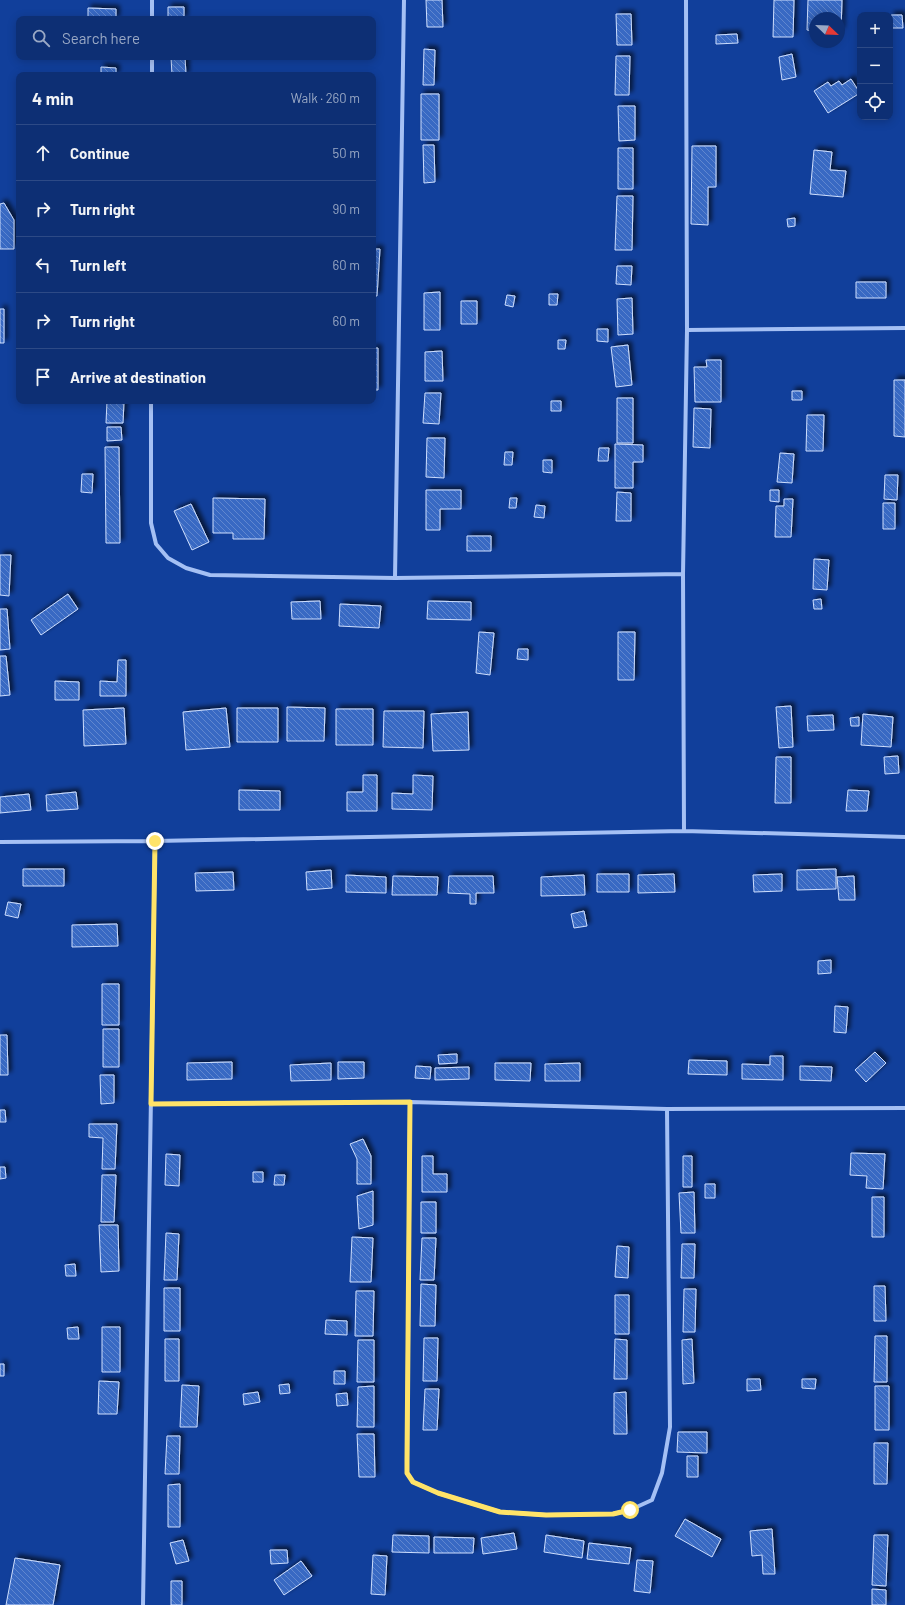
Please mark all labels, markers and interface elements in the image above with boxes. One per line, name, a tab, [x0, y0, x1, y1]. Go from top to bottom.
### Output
north arrow	[809, 12, 845, 48]
map controls	[857, 12, 893, 120]
button: +	[857, 12, 893, 48]
search box	[16, 16, 376, 60]
icon: search	[30, 27, 52, 49]
text: Search here	[62, 29, 140, 47]
button: −	[857, 48, 893, 84]
button: locate	[857, 84, 893, 120]
text: 4 min	[32, 88, 74, 108]
text: Walk · 260 m	[291, 90, 360, 106]
icon: ahead	[32, 142, 54, 164]
text: Continue	[70, 144, 130, 162]
text: 50 m	[333, 145, 360, 161]
icon: right	[32, 198, 54, 220]
text: Turn right	[70, 200, 135, 218]
text: 90 m	[333, 201, 360, 217]
icon: left	[32, 254, 54, 276]
text: Turn left	[70, 256, 126, 274]
text: 60 m	[333, 257, 360, 273]
icon: right	[32, 310, 54, 332]
text: Turn right	[70, 312, 135, 330]
text: 60 m	[333, 313, 360, 329]
icon: arrive	[32, 366, 54, 388]
text: Arrive at destination	[70, 368, 206, 386]
route end	[146, 832, 164, 850]
route start	[621, 1501, 639, 1519]

